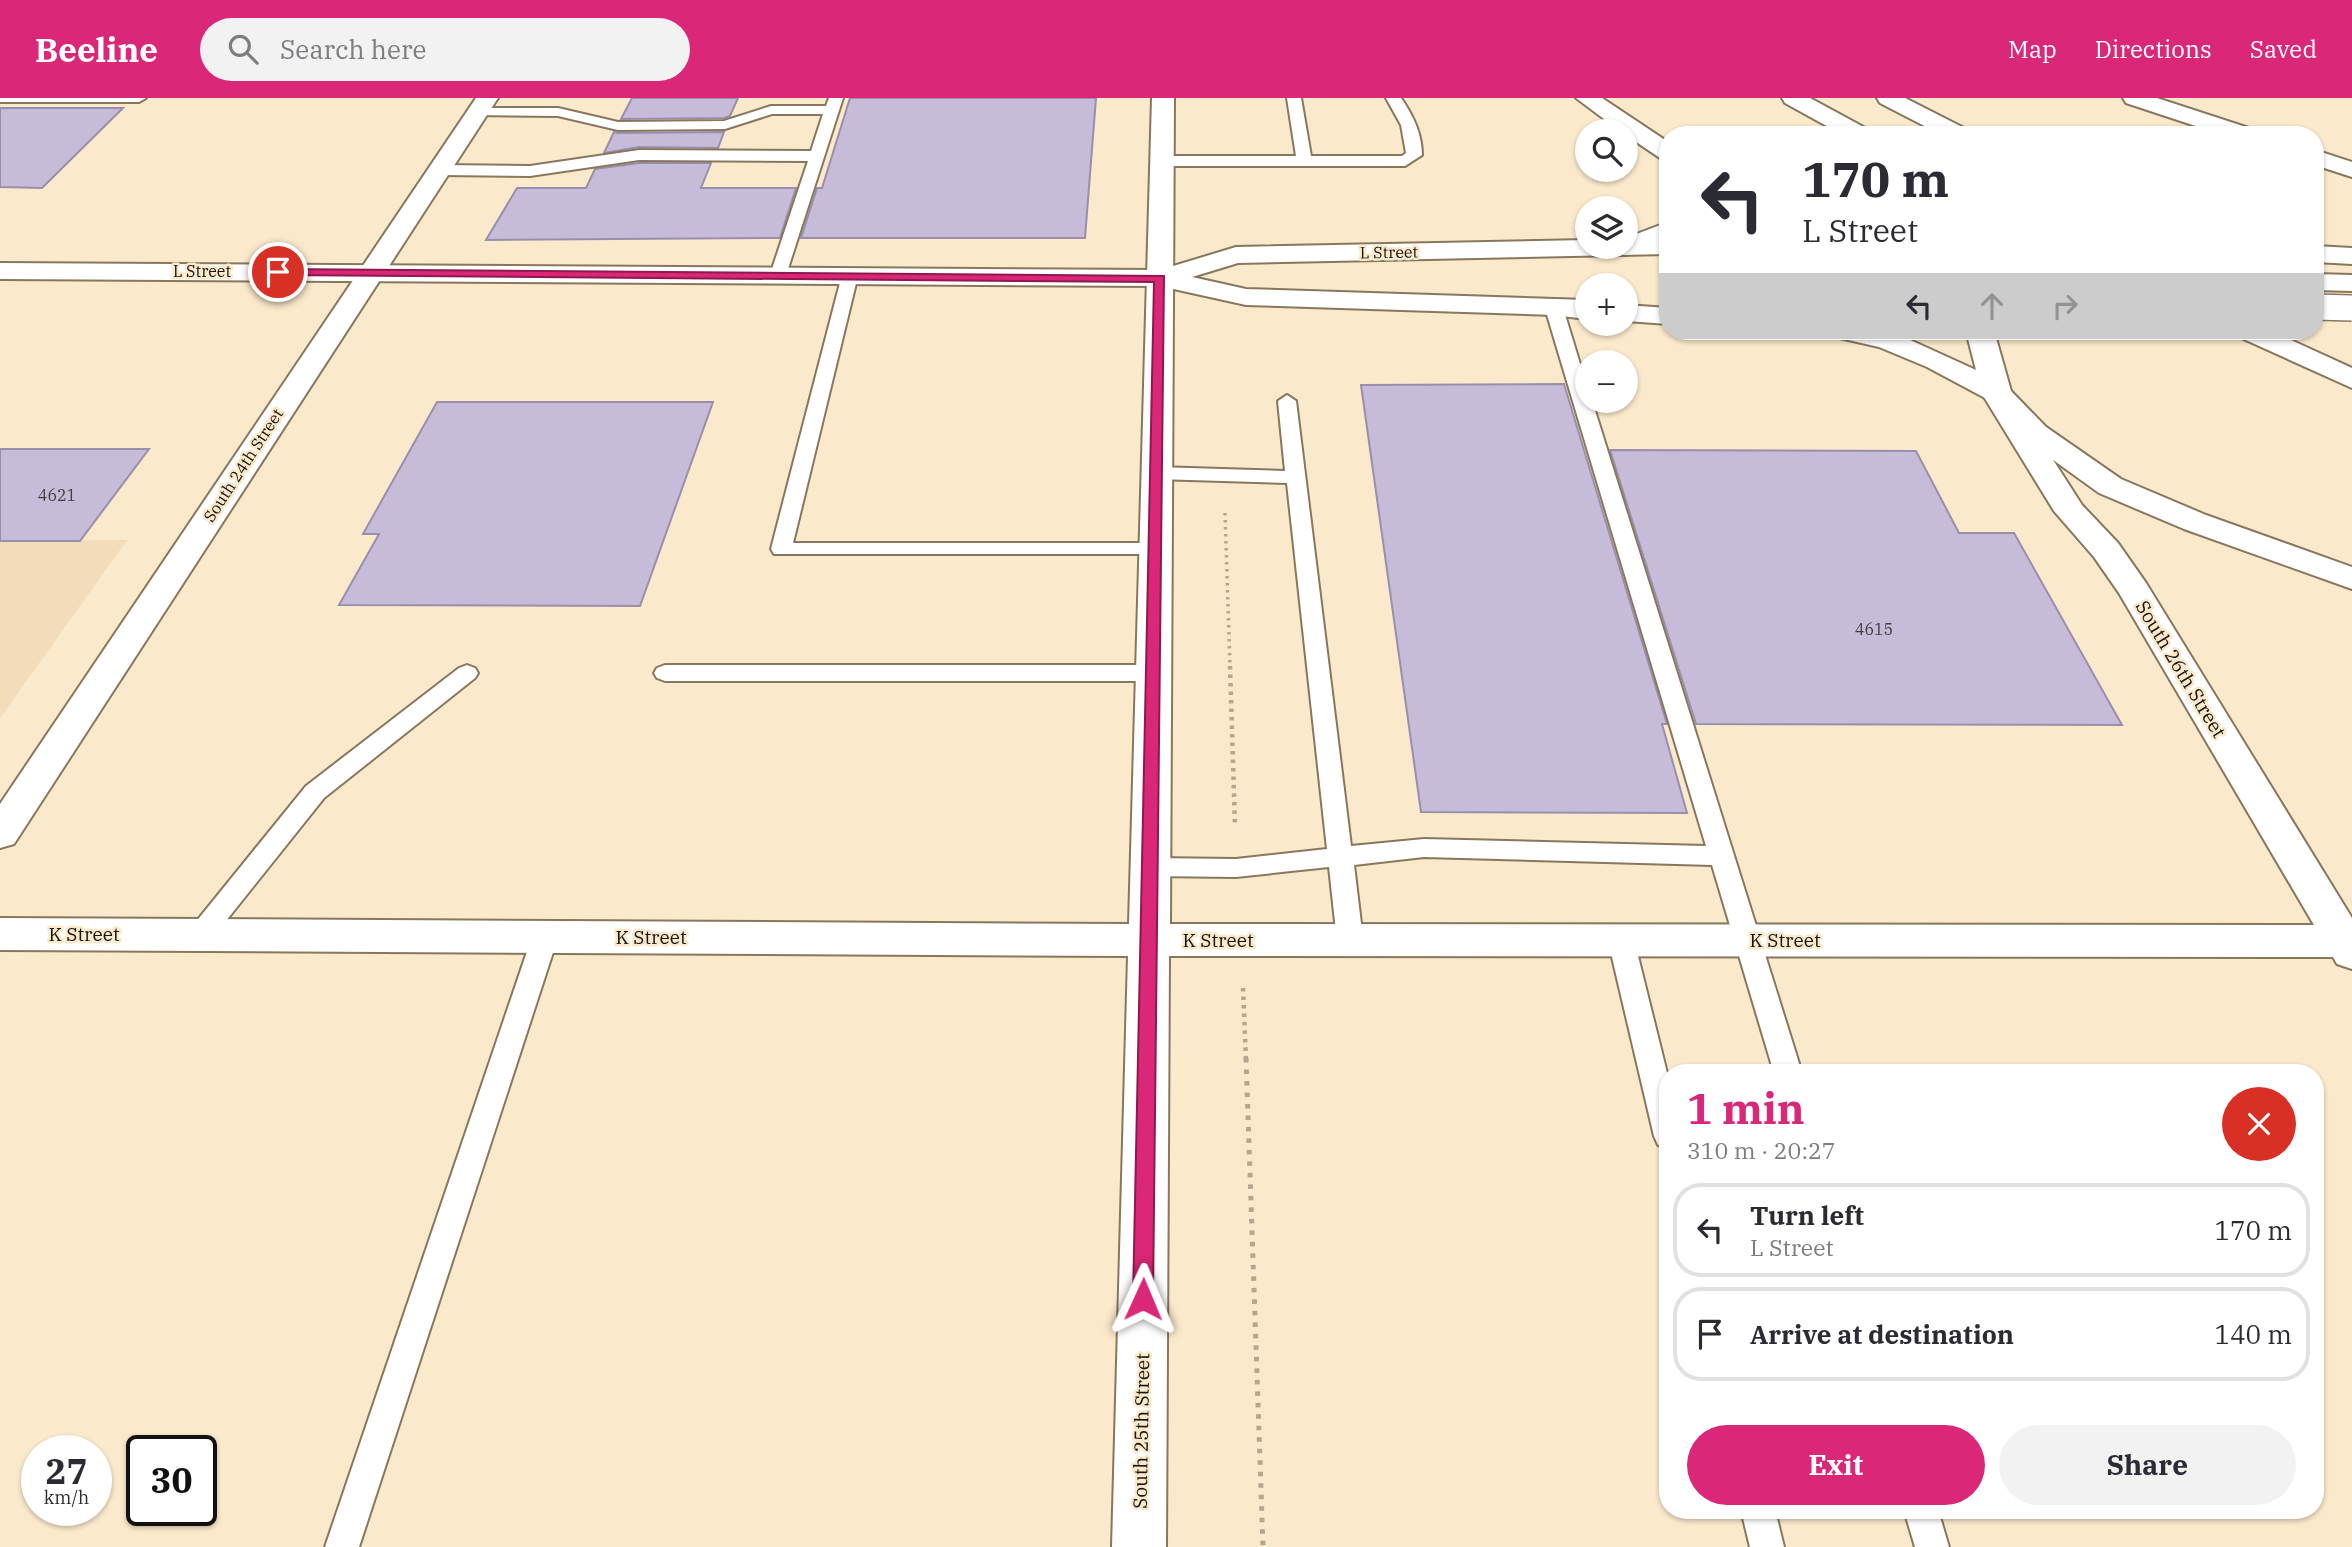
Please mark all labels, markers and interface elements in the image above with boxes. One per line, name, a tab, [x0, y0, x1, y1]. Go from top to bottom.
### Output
search box	[200, 18, 690, 81]
text: Beeline	[35, 28, 158, 71]
icon: search	[224, 30, 262, 68]
text: Search here	[280, 32, 426, 66]
text: Map	[2008, 33, 2057, 65]
text: Directions	[2095, 33, 2212, 65]
text: Saved	[2250, 33, 2317, 65]
map controls	[1575, 119, 1638, 413]
button: search	[1575, 119, 1638, 182]
text: 170 m	[1802, 147, 1949, 210]
icon: left	[1687, 154, 1778, 245]
button: layers	[1575, 196, 1638, 259]
text: L Street	[1802, 209, 1918, 251]
street label: L Street	[1360, 241, 1419, 263]
pin	[248, 242, 308, 302]
icon: arrive	[259, 253, 297, 291]
street label: L Street	[173, 261, 231, 281]
button: +	[1575, 273, 1638, 336]
icon: left	[1900, 287, 1938, 325]
icon: ahead	[1973, 287, 2011, 325]
icon: right	[2046, 287, 2084, 325]
button: −	[1575, 350, 1638, 413]
street label: South 24th Street	[199, 404, 287, 525]
house number: 4621	[38, 485, 76, 505]
street label: South 26th Street	[2131, 596, 2232, 742]
house number: 4615	[1855, 619, 1893, 639]
street label: K Street	[48, 922, 120, 946]
street label: K Street	[615, 925, 687, 949]
street label: K Street	[1182, 928, 1254, 952]
street label: K Street	[1749, 928, 1821, 952]
text: 1 min	[1687, 1081, 1805, 1136]
button: close	[2222, 1087, 2296, 1161]
text: 310 m · 20:27	[1687, 1135, 1836, 1165]
text: Turn left	[1750, 1198, 1864, 1232]
icon: left	[1691, 1211, 1729, 1249]
text: 170 m	[2214, 1213, 2292, 1247]
text: L Street	[1750, 1232, 1834, 1262]
position arrow	[1106, 1262, 1180, 1336]
icon: arrive	[1691, 1315, 1729, 1353]
text: Arrive at destination	[1750, 1317, 2014, 1351]
text: 140 m	[2214, 1317, 2292, 1351]
street label: South 25th Street	[1128, 1353, 1154, 1509]
button: Exit	[1687, 1425, 1985, 1505]
button: Share	[1999, 1425, 2296, 1505]
speed limit sign: 30	[126, 1435, 217, 1526]
text: 27	[45, 1448, 88, 1494]
text: km/h	[44, 1486, 89, 1509]

